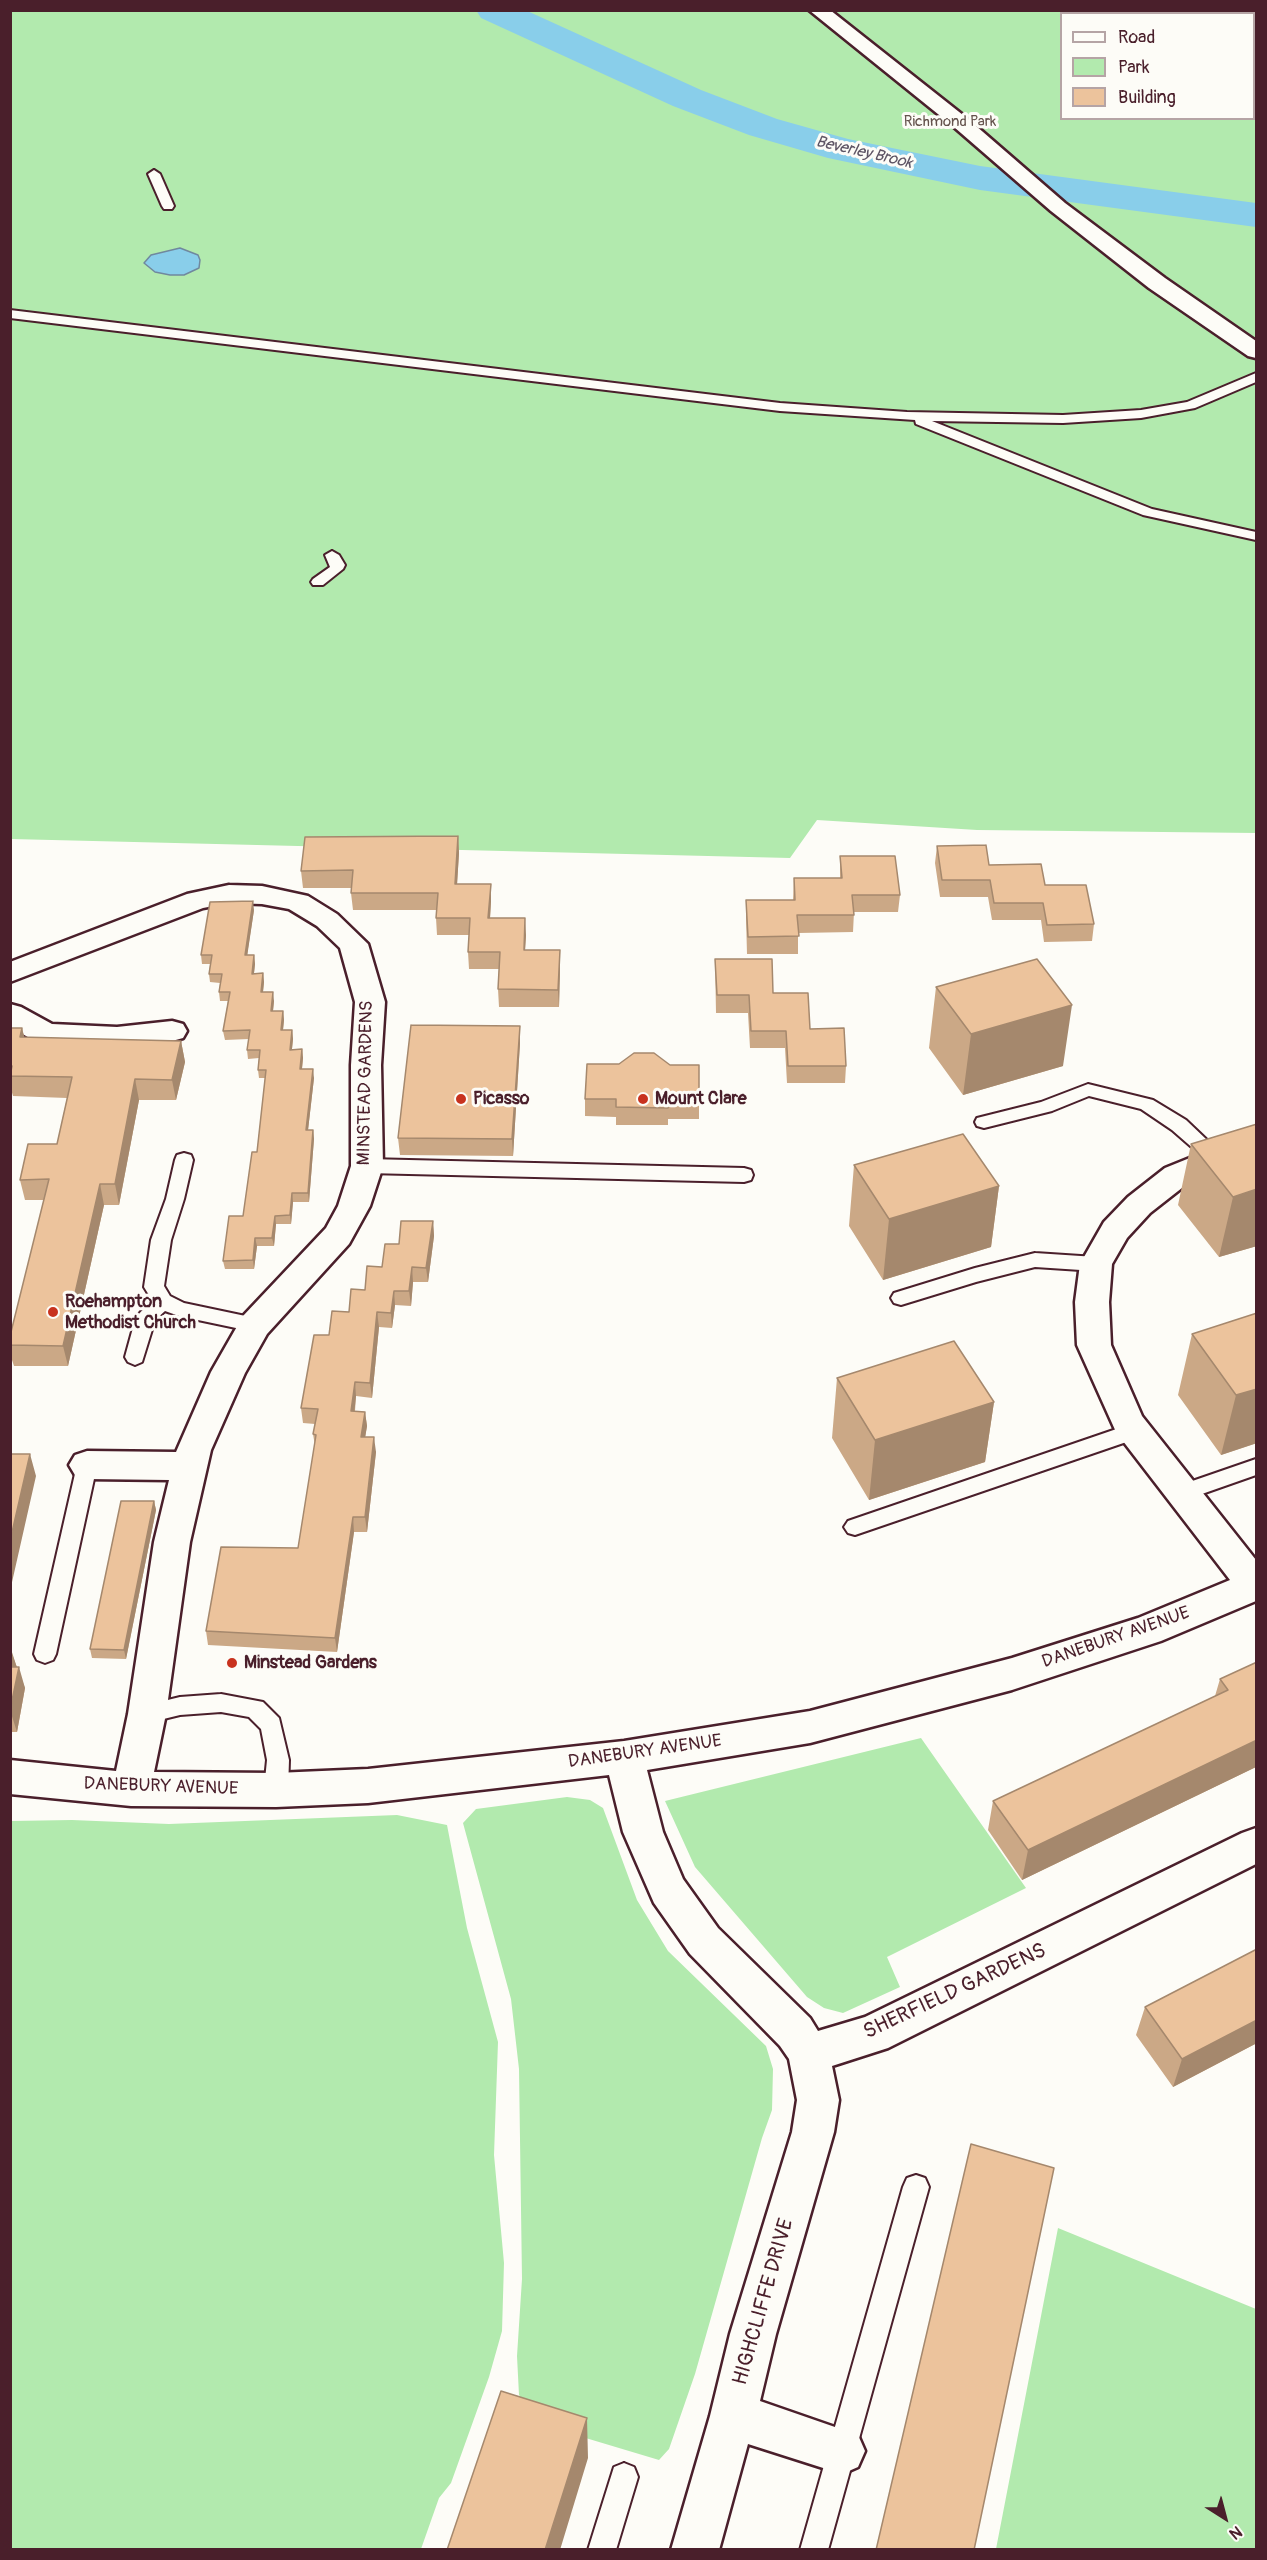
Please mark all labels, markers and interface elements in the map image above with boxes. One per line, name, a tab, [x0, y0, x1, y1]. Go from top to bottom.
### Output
legend	[1060, 12, 1255, 120]
text: Road	[1118, 26, 1155, 49]
text: Park	[1118, 56, 1150, 79]
text: Building	[1118, 86, 1176, 109]
park label: Richmond Park	[904, 113, 996, 131]
water label: Beverley Brook	[814, 133, 914, 173]
street label: MINSTEAD GARDENS	[354, 1001, 378, 1165]
place label: Picasso	[473, 1088, 529, 1110]
place label: Mount Clare	[655, 1088, 747, 1110]
marker: Picasso	[454, 1092, 468, 1106]
marker: Mount Clare	[636, 1092, 650, 1106]
place label: Roehampton Methodist Church	[65, 1291, 196, 1334]
marker: Roehampton Methodist Church	[46, 1305, 60, 1319]
street label: DANEBURY AVENUE	[1039, 1603, 1193, 1673]
place label: Minstead Gardens	[244, 1652, 377, 1674]
marker: Minstead Gardens	[225, 1656, 239, 1670]
street label: DANEBURY AVENUE	[567, 1731, 723, 1773]
street label: DANEBURY AVENUE	[83, 1774, 239, 1800]
street label: SHERFIELD GARDENS	[860, 1939, 1050, 2045]
street label: HIGHCLIFFE DRIVE	[728, 2216, 800, 2388]
north arrow	[1195, 2488, 1255, 2548]
text: N	[1225, 2521, 1246, 2544]

